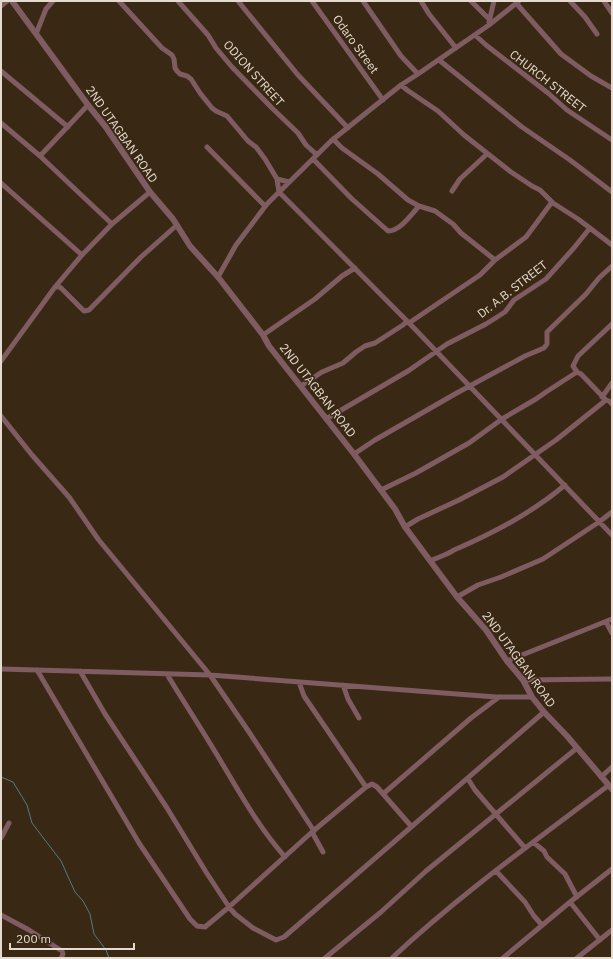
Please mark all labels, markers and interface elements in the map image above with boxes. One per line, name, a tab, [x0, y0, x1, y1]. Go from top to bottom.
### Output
street label: Odaro Street	[330, 12, 382, 76]
street label: ODION STREET	[221, 37, 288, 109]
street label: CHURCH STREET	[507, 47, 589, 116]
street label: 2ND UTAGBAN ROAD	[83, 83, 161, 185]
street label: Dr. A.B. STREET	[474, 257, 550, 321]
street label: 2ND UTAGBAN ROAD	[277, 340, 359, 440]
street label: 2ND UTAGBAN ROAD	[479, 608, 559, 710]
scale bar	[10, 925, 134, 951]
text: 200 m	[16, 931, 51, 946]

